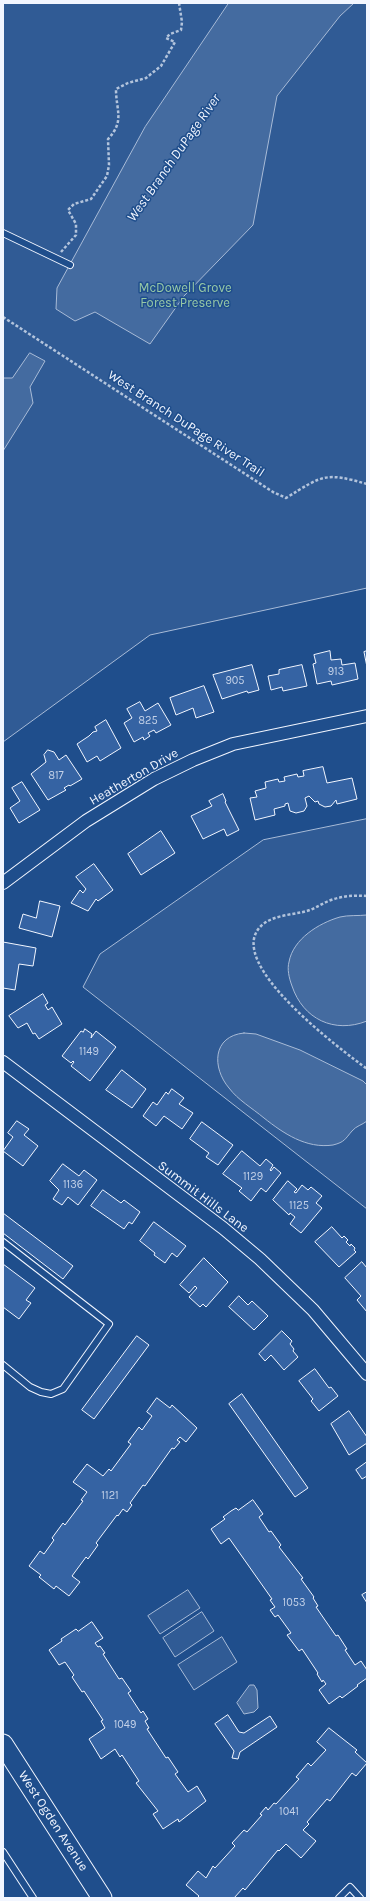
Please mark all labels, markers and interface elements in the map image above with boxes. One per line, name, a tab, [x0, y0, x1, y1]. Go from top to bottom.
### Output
water label: West Branch DuPage River	[124, 91, 224, 225]
park label: McDowell Grove Forest Preserve	[138, 280, 232, 311]
street label: West Branch DuPage River Trail	[105, 367, 267, 481]
house number: 913	[328, 665, 344, 679]
house number: 905	[225, 674, 245, 688]
house number: 825	[138, 714, 158, 728]
street label: Heatherton Drive	[87, 745, 181, 809]
house number: 817	[48, 769, 64, 783]
house number: 1149	[79, 1045, 99, 1059]
street label: Summit Hills Lane	[155, 1158, 251, 1236]
house number: 1129	[243, 1170, 263, 1184]
house number: 1136	[63, 1178, 83, 1192]
house number: 1125	[289, 1199, 309, 1213]
house number: 1121	[101, 1489, 119, 1503]
house number: 1053	[283, 1596, 305, 1610]
house number: 1049	[114, 1718, 136, 1732]
street label: West Ogden Avenue	[15, 1768, 91, 1874]
house number: 1041	[279, 1805, 299, 1819]

